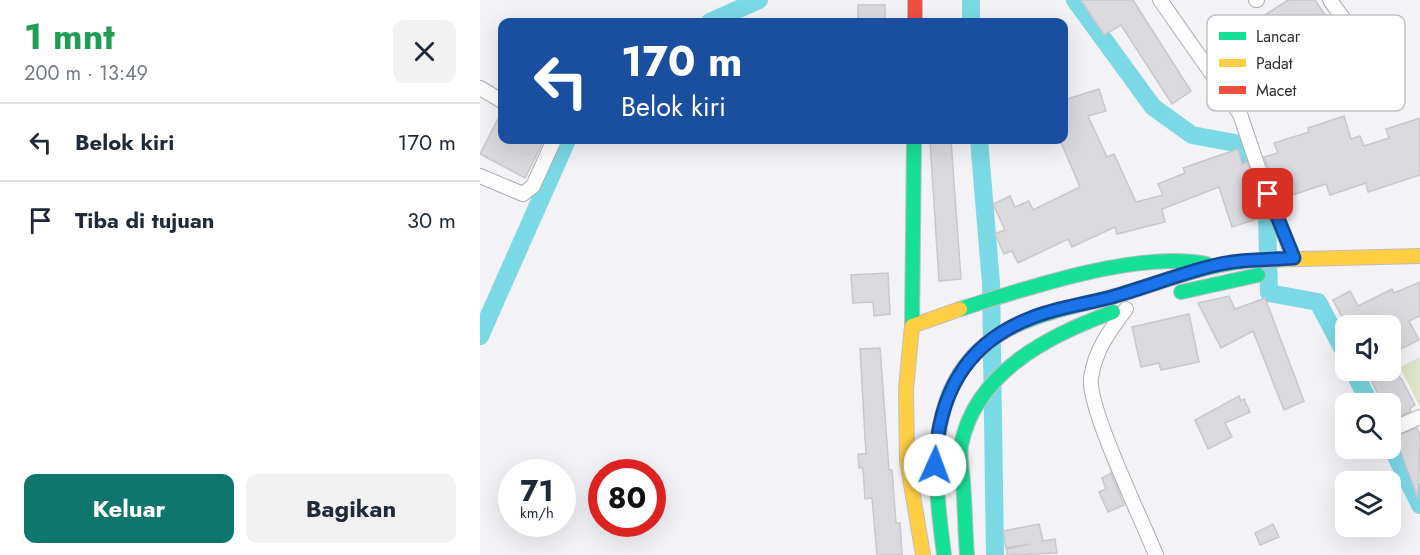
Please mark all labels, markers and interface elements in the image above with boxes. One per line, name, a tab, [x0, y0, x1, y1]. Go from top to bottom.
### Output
text: 1 mnt	[24, 10, 115, 62]
legend	[1207, 15, 1405, 111]
button: close	[393, 20, 456, 83]
text: Lancar	[1256, 25, 1301, 48]
text: 170 m	[621, 31, 743, 92]
icon: left	[522, 42, 600, 120]
text: Padat	[1256, 52, 1293, 75]
text: 200 m · 13:49	[24, 59, 148, 88]
text: Macet	[1256, 79, 1297, 102]
text: Belok kiri	[621, 87, 726, 126]
icon: left	[24, 126, 57, 159]
text: Belok kiri	[75, 126, 174, 158]
text: 170 m	[398, 126, 456, 158]
pin	[1242, 168, 1293, 219]
icon: arrive	[1251, 177, 1284, 210]
icon: arrive	[24, 204, 57, 237]
text: Tiba di tujuan	[75, 204, 214, 236]
text: 30 m	[407, 204, 456, 236]
map controls	[1335, 315, 1401, 537]
button: sound	[1335, 315, 1401, 381]
button: search	[1335, 393, 1401, 459]
position arrow	[903, 433, 967, 497]
speed limit sign: 80	[588, 459, 666, 537]
text: 71	[520, 469, 554, 512]
button: layers	[1335, 471, 1401, 537]
button: Keluar	[24, 474, 234, 543]
button: Bagikan	[246, 474, 456, 543]
text: km/h	[520, 502, 554, 524]

